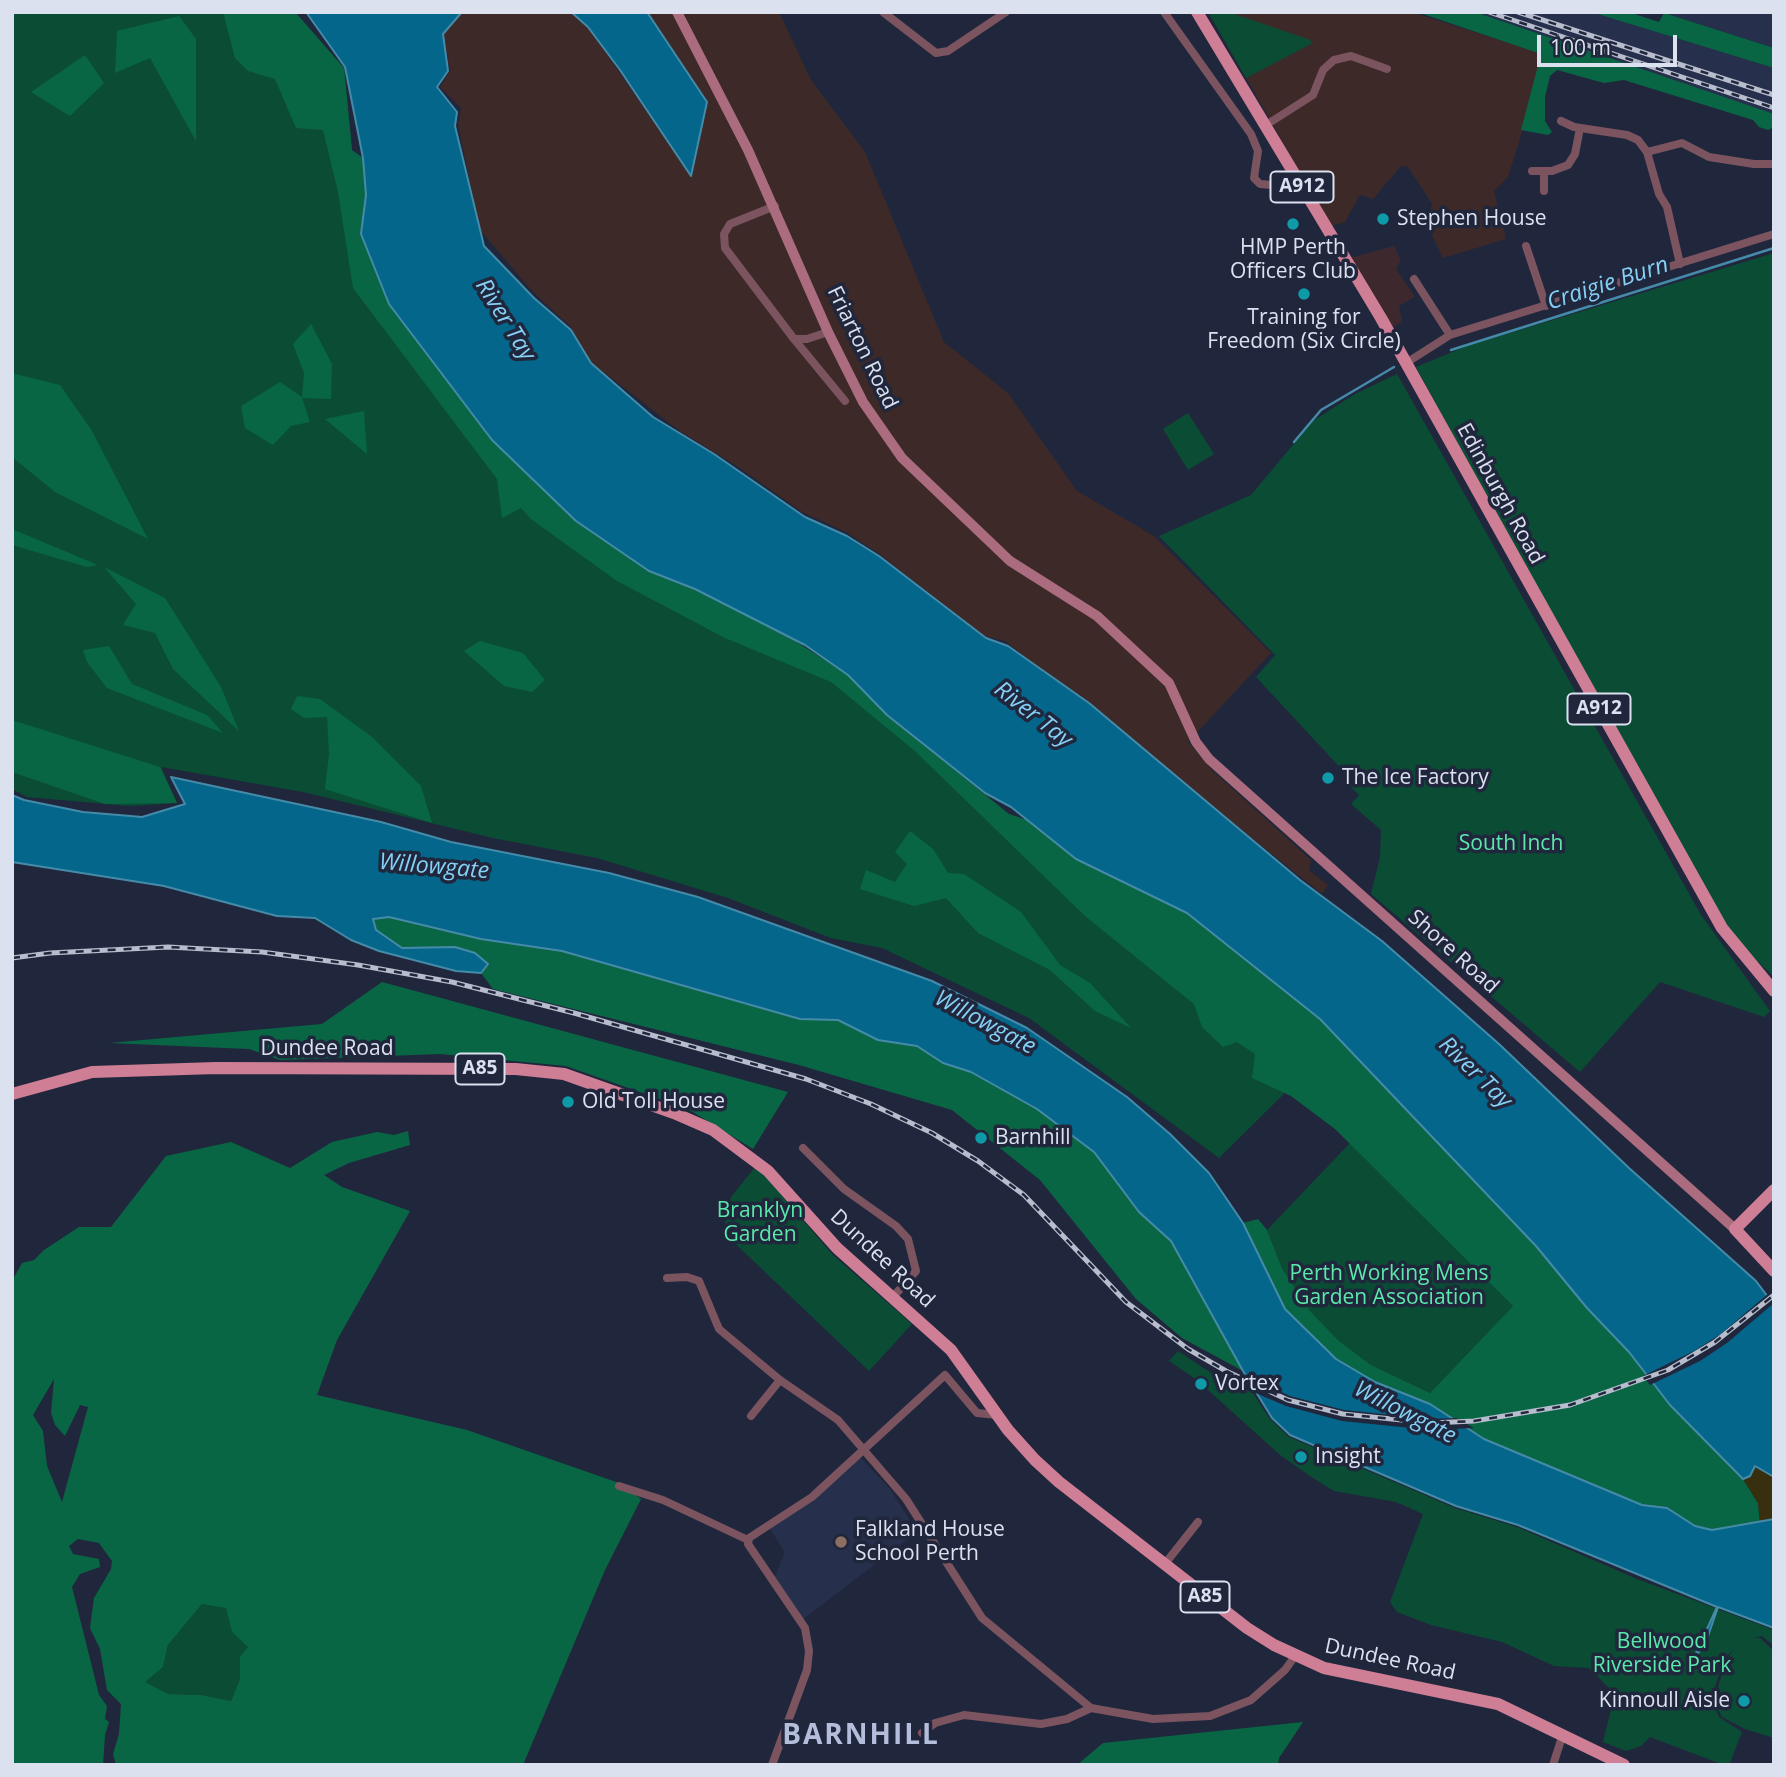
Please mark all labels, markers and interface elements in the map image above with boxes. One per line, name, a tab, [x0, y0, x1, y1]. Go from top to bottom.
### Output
scale bar	[1541, 21, 1681, 65]
text: 100 m	[1550, 33, 1611, 61]
road number: A912	[1270, 172, 1334, 202]
place label: Stephen House	[1397, 206, 1546, 232]
marker: Stephen House	[1375, 211, 1391, 227]
marker: HMP Perth Officers Club	[1285, 216, 1301, 232]
place label: HMP Perth Officers Club	[1230, 235, 1356, 285]
water label: Craigie Burn	[1544, 251, 1672, 317]
water label: River Tay	[469, 274, 541, 366]
street label: Friarton Road	[821, 282, 903, 414]
marker: Training for Freedom (Six Circle)	[1296, 286, 1312, 302]
place label: Training for Freedom (Six Circle)	[1207, 305, 1401, 355]
street label: Edinburgh Road	[1451, 419, 1549, 569]
water label: River Tay	[989, 676, 1077, 754]
road number: A912	[1568, 694, 1630, 724]
place label: The Ice Factory	[1342, 765, 1489, 791]
marker: The Ice Factory	[1320, 770, 1336, 786]
park label: South Inch	[1459, 831, 1563, 857]
water label: Willowgate	[378, 848, 490, 886]
street label: Shore Road	[1403, 905, 1503, 999]
water label: Willowgate	[930, 985, 1040, 1061]
water label: River Tay	[1433, 1031, 1517, 1115]
street label: Dundee Road	[261, 1036, 393, 1062]
road number: A85	[456, 1054, 504, 1084]
place label: Old Toll House	[582, 1089, 725, 1115]
marker: Old Toll House	[560, 1094, 576, 1110]
place label: Barnhill	[995, 1125, 1070, 1151]
marker: Barnhill	[973, 1130, 989, 1146]
park label: Branklyn Garden	[717, 1198, 803, 1248]
street label: Dundee Road	[825, 1204, 939, 1314]
park label: Perth Working Mens Garden Association	[1289, 1261, 1489, 1311]
place label: Vortex	[1215, 1371, 1279, 1397]
marker: Vortex	[1193, 1376, 1209, 1392]
water label: Willowgate	[1350, 1376, 1460, 1450]
place label: Insight	[1315, 1444, 1381, 1470]
marker: Insight	[1293, 1449, 1309, 1465]
place label: Falkland House School Perth	[855, 1517, 1005, 1567]
marker: Falkland House School Perth	[833, 1534, 849, 1550]
road number: A85	[1180, 1582, 1230, 1612]
park label: Bellwood Riverside Park	[1593, 1629, 1731, 1679]
street label: Dundee Road	[1322, 1634, 1458, 1686]
place label: Kinnoull Aisle	[1599, 1688, 1730, 1714]
marker: Kinnoull Aisle	[1736, 1693, 1752, 1709]
district label: BARNHILL	[783, 1719, 939, 1753]

